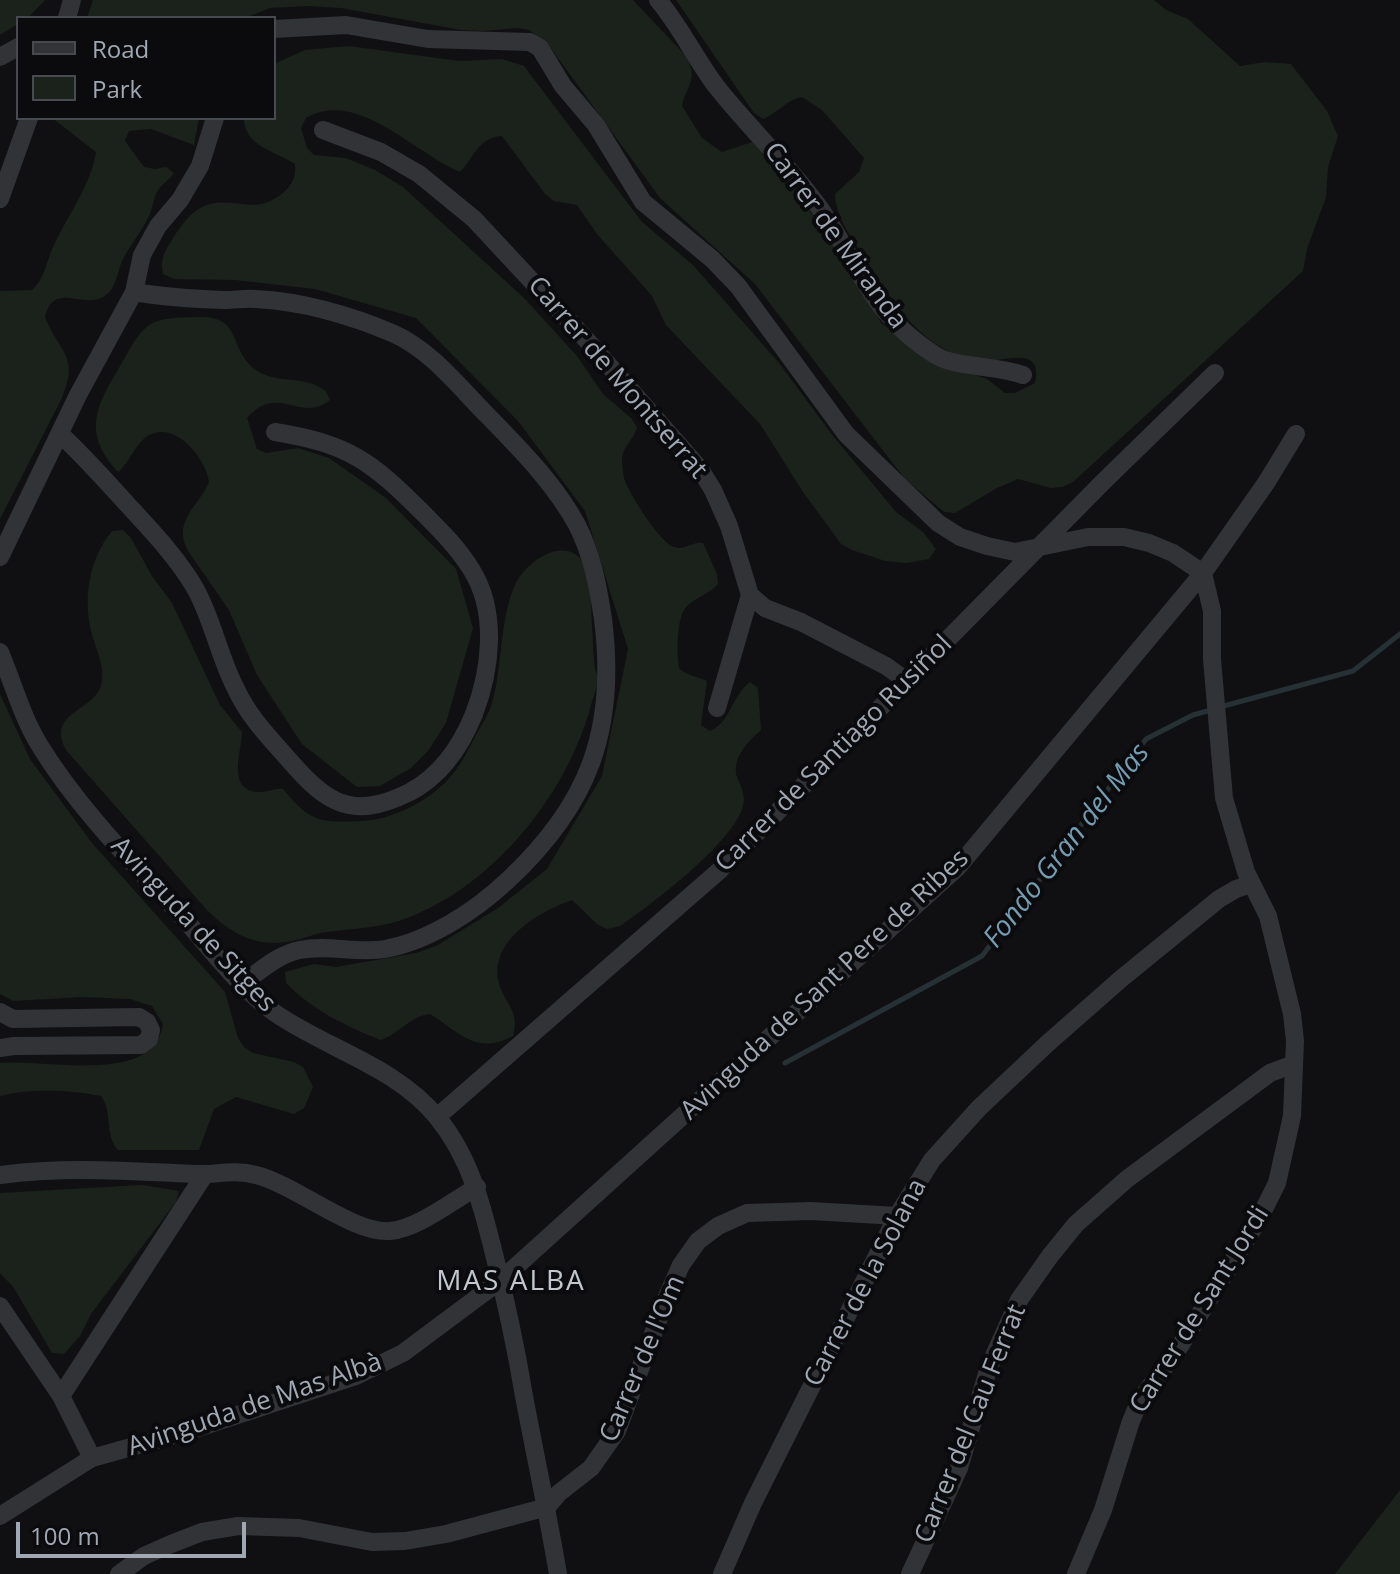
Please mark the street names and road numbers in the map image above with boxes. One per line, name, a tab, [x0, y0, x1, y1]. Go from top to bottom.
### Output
street label: Carrer de Miranda	[757, 137, 913, 335]
street label: Carrer de Montserrat	[521, 271, 713, 485]
street label: Carrer de Santiago Rusiñol	[709, 629, 959, 879]
street label: Avinguda de Sitges	[104, 831, 282, 1019]
street label: Avinguda de Sant Pere de Ribes	[675, 843, 975, 1127]
street label: Carrer de la Solana	[798, 1174, 934, 1392]
street label: Carrer de Sant Jordi	[1124, 1201, 1276, 1419]
street label: Carrer de l'Om	[594, 1271, 692, 1447]
street label: Carrer del Cau Ferrat	[909, 1300, 1033, 1548]
street label: Avinguda de Mas Albà	[124, 1347, 386, 1463]

